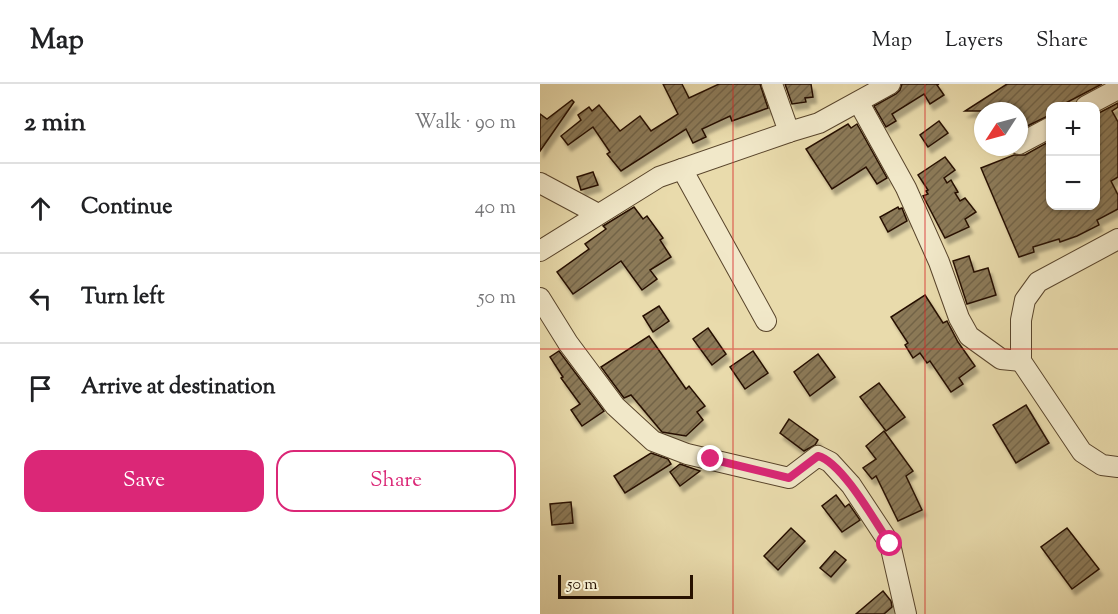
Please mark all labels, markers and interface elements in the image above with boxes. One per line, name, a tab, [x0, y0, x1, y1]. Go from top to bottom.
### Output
text: Map	[30, 21, 84, 61]
text: Map	[872, 26, 912, 56]
text: Layers	[945, 26, 1003, 56]
text: Share	[1036, 26, 1088, 56]
north arrow	[974, 102, 1028, 156]
map controls	[1046, 102, 1100, 210]
button: +	[1046, 102, 1100, 156]
text: 2 min	[24, 105, 86, 142]
text: Walk · 90 m	[414, 109, 516, 138]
button: −	[1046, 156, 1100, 210]
icon: ahead	[24, 192, 57, 225]
text: Continue	[81, 192, 172, 224]
text: 40 m	[475, 194, 516, 223]
icon: left	[24, 282, 57, 315]
text: Turn left	[81, 282, 164, 314]
text: 50 m	[478, 284, 516, 313]
icon: arrive	[24, 372, 57, 405]
text: Arrive at destination	[81, 372, 276, 404]
route end	[697, 445, 723, 471]
button: Save	[24, 450, 264, 512]
button: Share	[276, 450, 516, 512]
route start	[876, 530, 902, 556]
scale bar	[558, 572, 693, 600]
text: 50 m	[567, 574, 598, 597]

